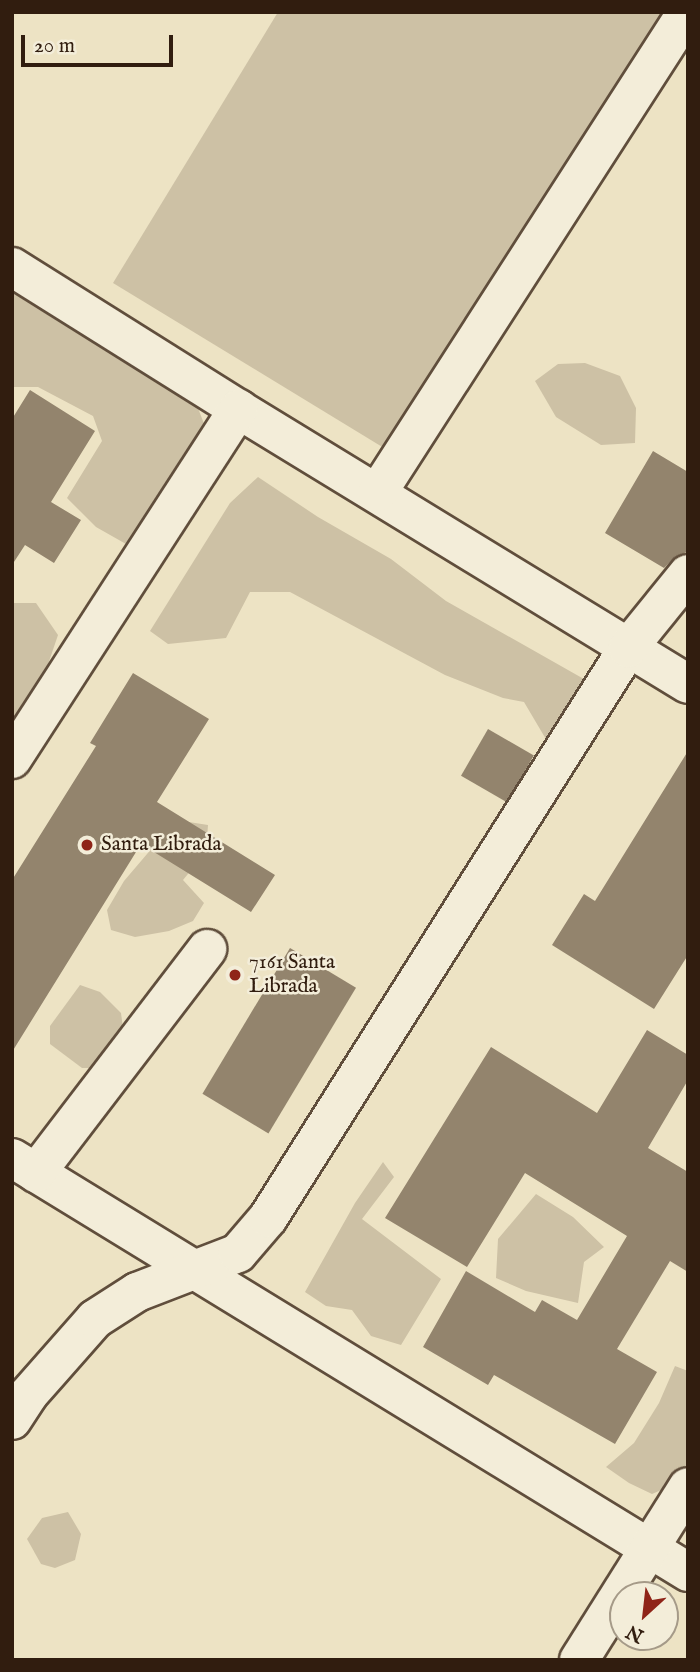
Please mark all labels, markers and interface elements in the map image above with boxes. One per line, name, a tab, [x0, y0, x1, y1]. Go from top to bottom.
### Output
scale bar	[24, 21, 177, 65]
text: 20 m	[34, 33, 75, 60]
place label: Santa Librada	[101, 832, 222, 858]
marker: Santa Librada	[79, 837, 95, 853]
place label: 7161 Santa Librada	[249, 950, 335, 1000]
marker: 7161 Santa Librada	[227, 967, 243, 983]
north arrow	[609, 1581, 679, 1651]
text: N	[623, 1619, 648, 1647]

